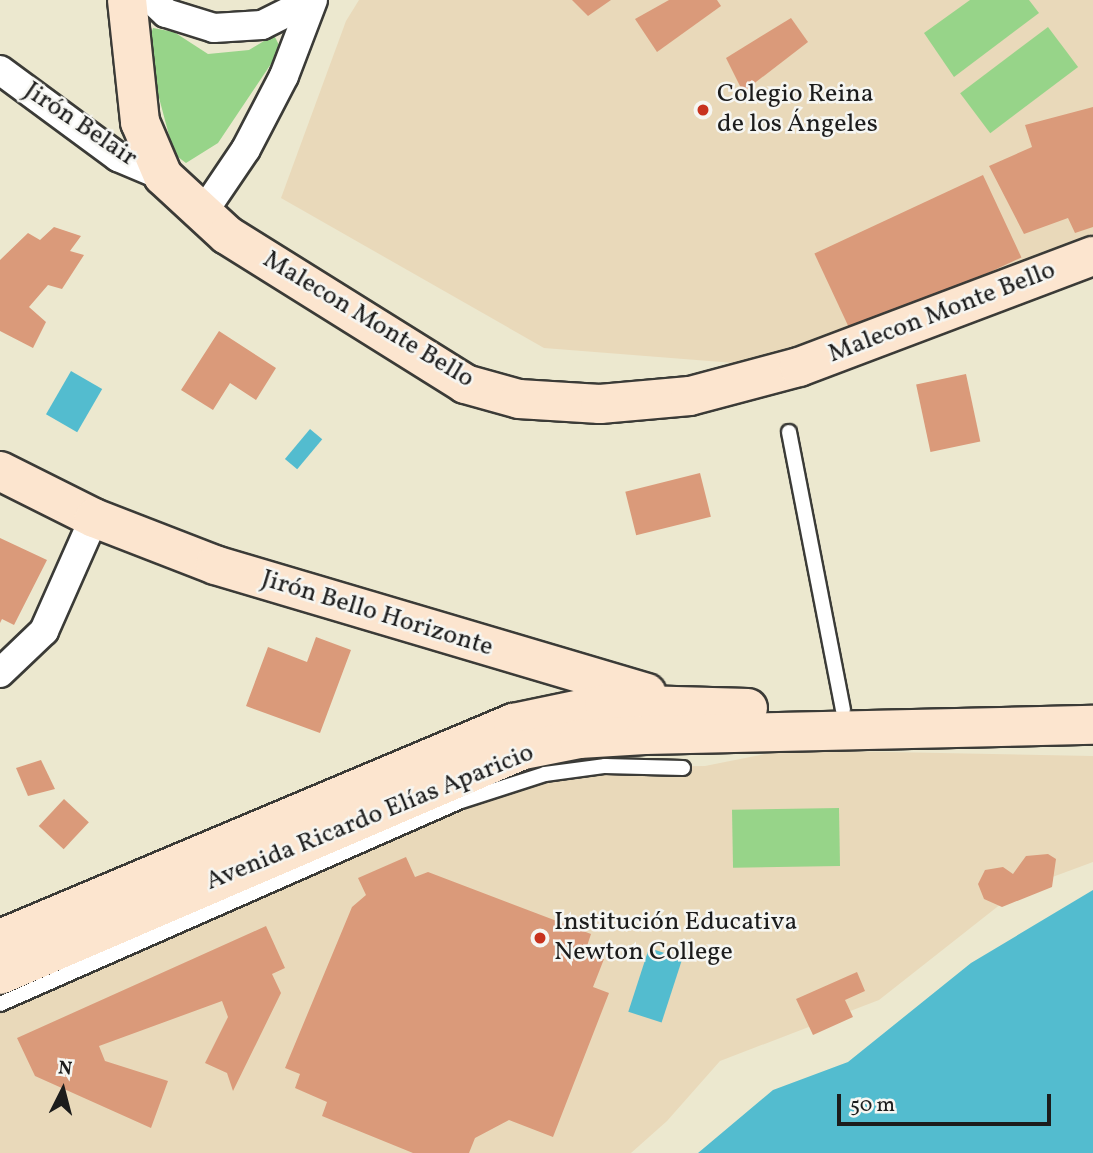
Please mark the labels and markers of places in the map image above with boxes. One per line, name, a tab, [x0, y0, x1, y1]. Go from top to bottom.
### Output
place label: Colegio Reina de los Ángeles	[717, 79, 878, 140]
marker: Colegio Reina de los Ángeles	[695, 102, 711, 118]
place label: Institución Educativa Newton College	[554, 907, 797, 968]
marker: Institución Educativa Newton College	[532, 930, 548, 946]

